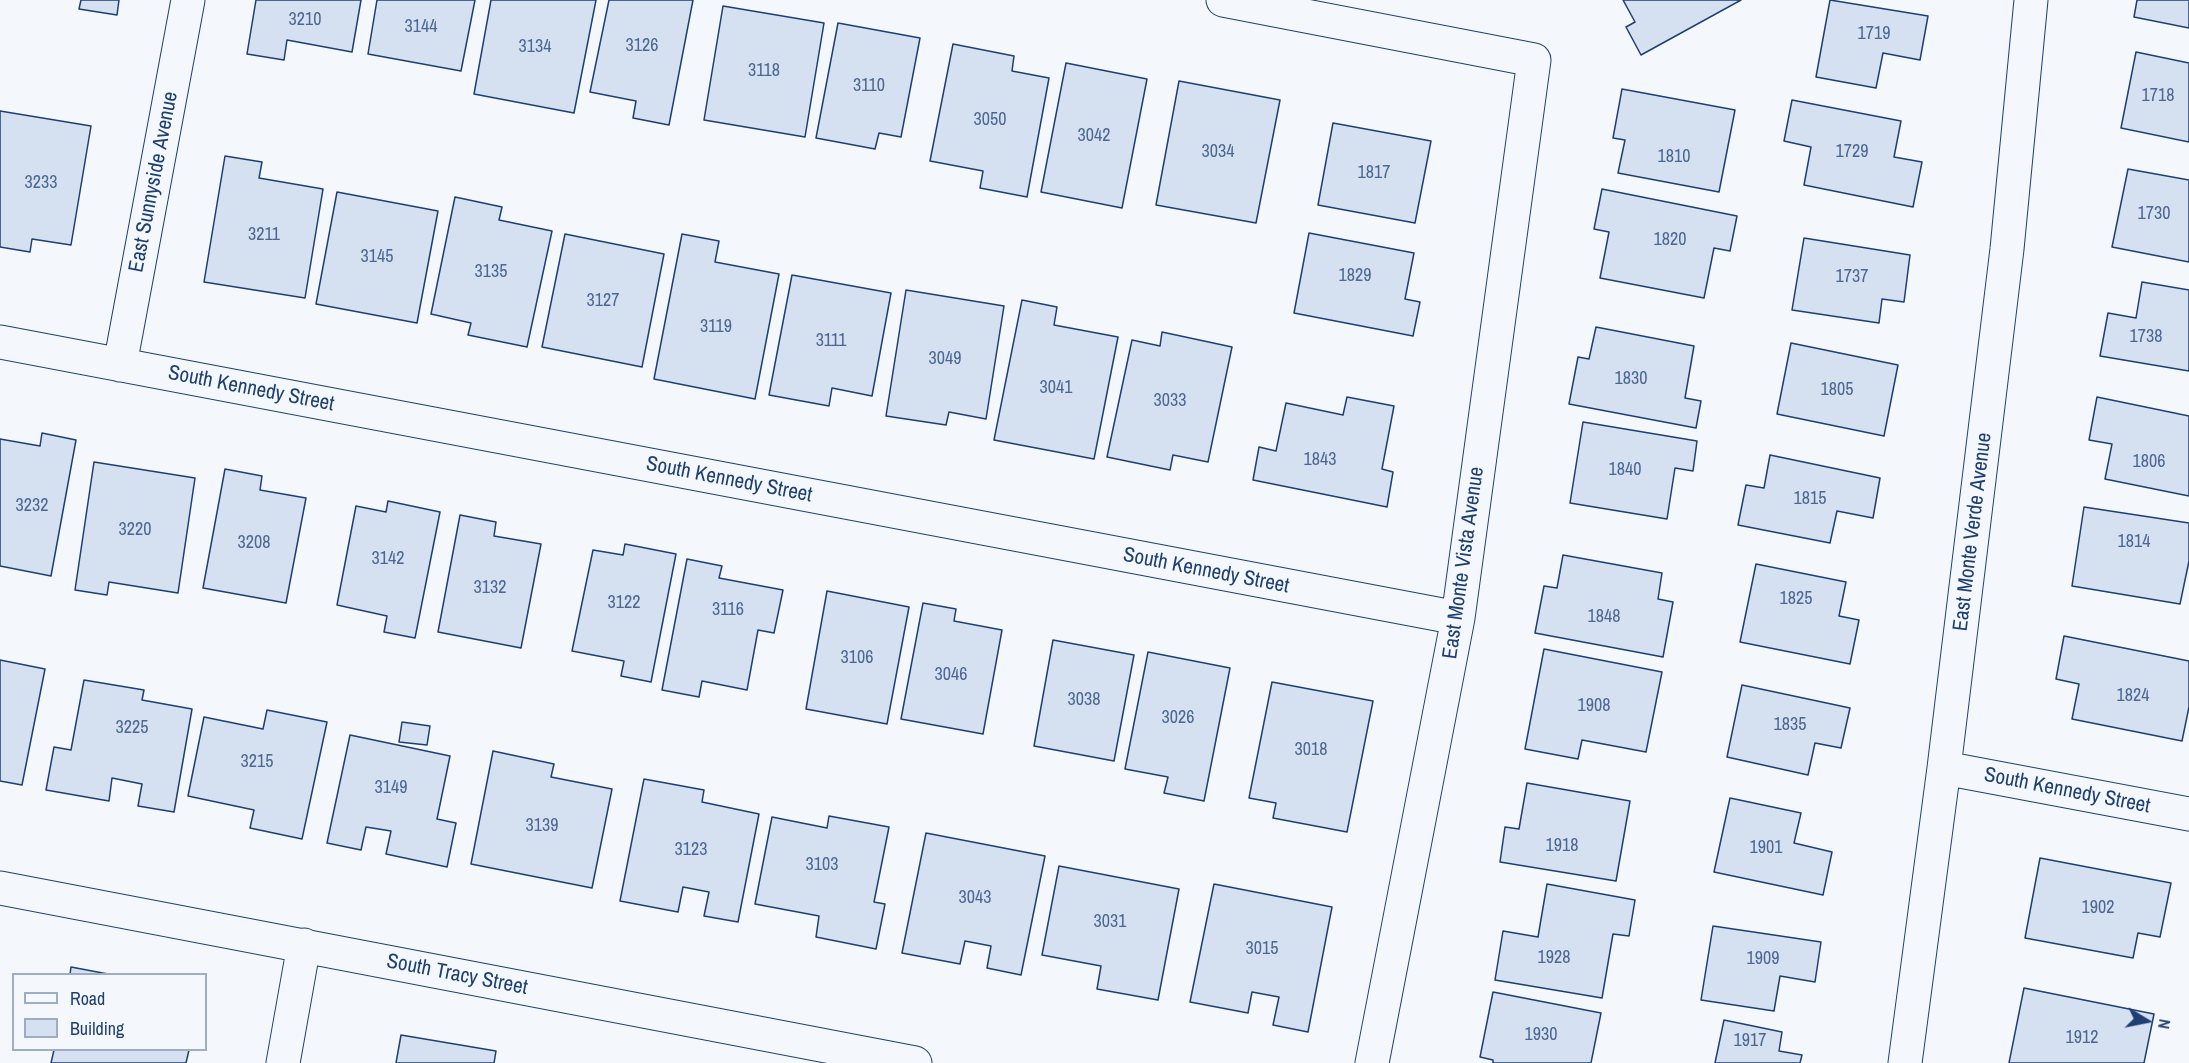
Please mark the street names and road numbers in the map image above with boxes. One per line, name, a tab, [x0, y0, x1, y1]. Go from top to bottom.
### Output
street label: East Sunnyside Avenue	[124, 90, 184, 274]
street label: South Kennedy Street	[166, 361, 336, 417]
street label: East Monte Verde Avenue	[1948, 431, 1998, 633]
street label: South Kennedy Street	[644, 452, 814, 508]
street label: East Monte Vista Avenue	[1438, 465, 1490, 661]
street label: South Kennedy Street	[1121, 543, 1291, 599]
street label: South Kennedy Street	[1982, 763, 2152, 819]
street label: South Tracy Street	[384, 949, 530, 1001]

